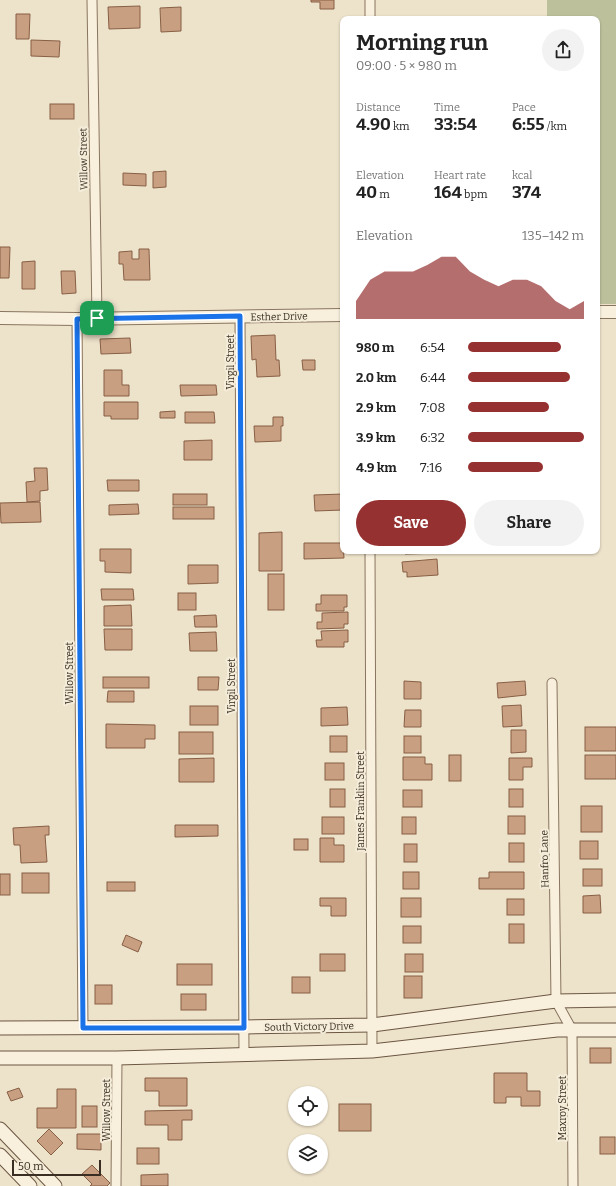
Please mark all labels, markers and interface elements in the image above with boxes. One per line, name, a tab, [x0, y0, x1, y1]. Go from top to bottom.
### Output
text: Morning run	[356, 29, 488, 56]
button: share	[542, 29, 584, 71]
text: 09:00 · 5 × 980 m	[356, 58, 457, 73]
text: Distance	[356, 101, 401, 114]
text: Time	[434, 101, 460, 114]
text: Pace	[512, 101, 536, 114]
text: 4.90	[356, 114, 391, 135]
text: 33:54	[434, 114, 477, 135]
text: 6:55	[512, 114, 545, 135]
text: km	[391, 120, 410, 133]
text: /km	[545, 120, 567, 133]
street label: Willow Street	[77, 127, 91, 190]
text: Elevation	[356, 169, 404, 182]
text: Heart rate	[434, 169, 486, 182]
text: kcal	[512, 169, 532, 182]
text: 40	[356, 182, 377, 203]
text: 164	[434, 182, 462, 203]
text: 374	[512, 182, 541, 203]
text: m	[377, 188, 390, 201]
text: bpm	[462, 188, 487, 201]
text: Elevation	[356, 228, 413, 243]
text: 135–142 m	[522, 228, 584, 243]
pin	[80, 301, 114, 335]
icon: arrive	[86, 307, 108, 329]
street label: Esther Drive	[250, 311, 308, 323]
street label: Virgil Street	[225, 334, 237, 390]
text: 980 m	[356, 340, 395, 355]
text: 6:54	[420, 340, 445, 355]
text: 2.0 km	[356, 370, 396, 385]
text: 6:44	[420, 370, 446, 385]
text: 2.9 km	[356, 400, 396, 415]
text: 7:08	[420, 400, 445, 415]
text: 3.9 km	[356, 430, 396, 445]
text: 6:32	[420, 430, 445, 445]
text: 4.9 km	[356, 460, 397, 475]
text: 7:16	[420, 460, 442, 475]
button: Save	[356, 500, 466, 546]
button: Share	[474, 500, 584, 546]
street label: Willow Street	[64, 641, 76, 704]
street label: Virgil Street	[226, 658, 238, 714]
street label: James Franklin Street	[355, 751, 367, 852]
street label: Hanfro Lane	[538, 830, 552, 888]
street label: South Victory Drive	[264, 1020, 354, 1034]
street label: Maxroy Street	[557, 1075, 569, 1140]
street label: Willow Street	[101, 1078, 113, 1141]
map controls	[288, 1086, 328, 1174]
button: locate	[288, 1086, 328, 1126]
button: layers	[288, 1134, 328, 1174]
scale bar	[12, 1158, 101, 1177]
text: 50 m	[18, 1160, 44, 1173]

